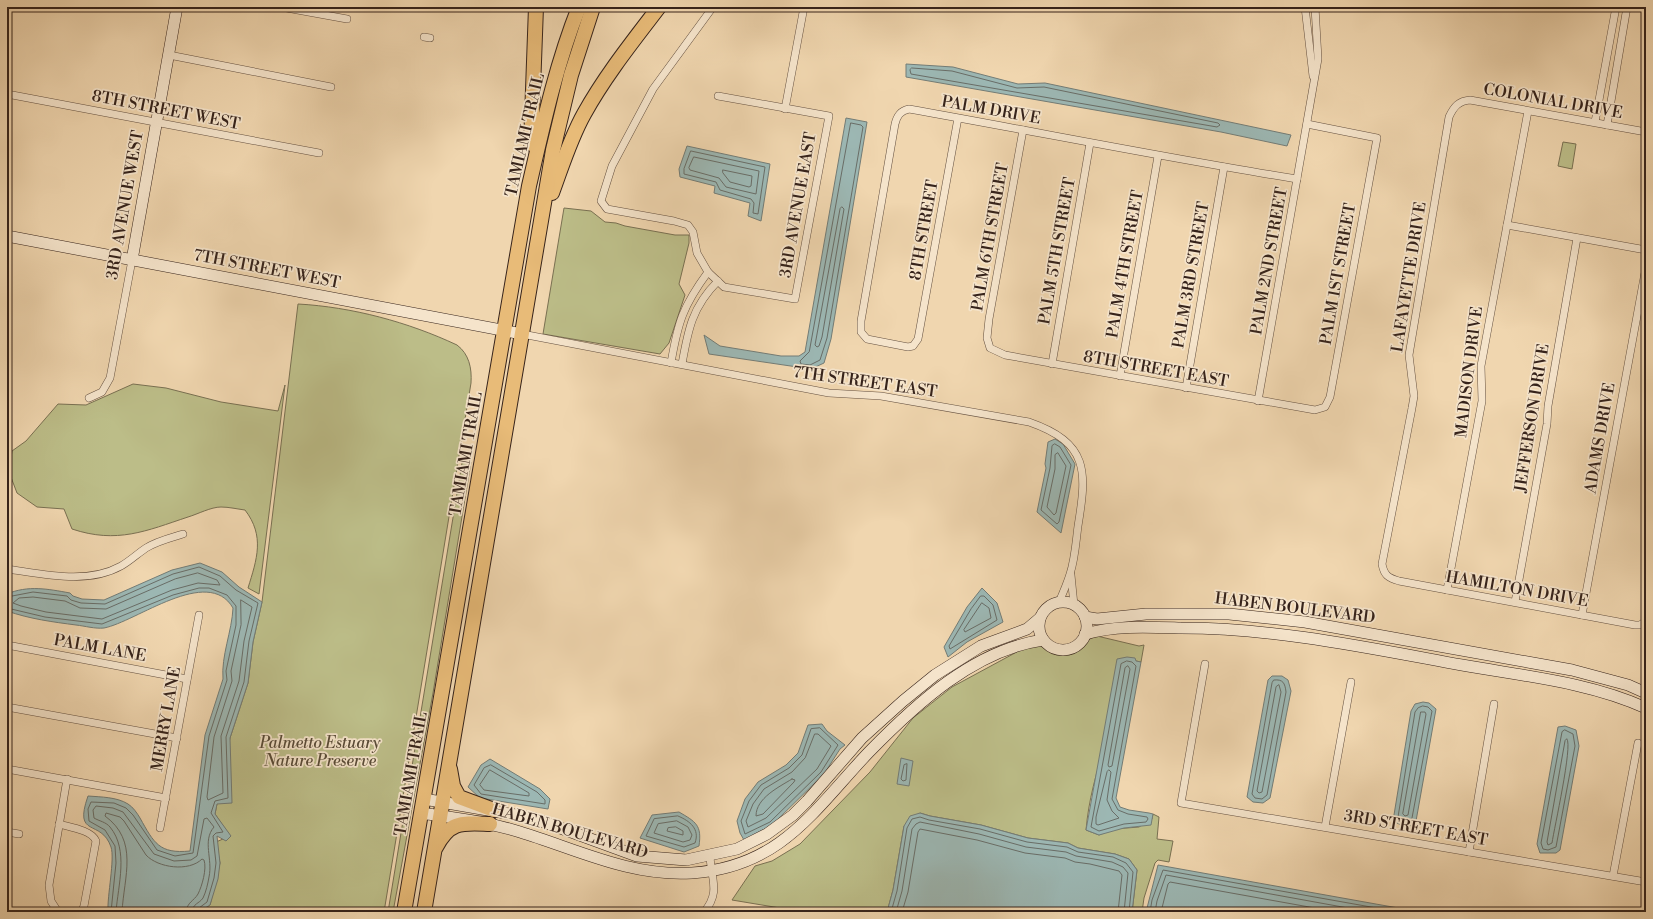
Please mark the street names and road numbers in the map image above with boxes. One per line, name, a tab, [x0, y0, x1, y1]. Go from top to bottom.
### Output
street label: TAMIAMI TRAIL	[501, 71, 549, 199]
street label: COLONIAL DRIVE	[1482, 79, 1624, 123]
street label: 8TH STREET WEST	[90, 86, 242, 134]
street label: PALM DRIVE	[940, 91, 1042, 129]
street label: 3RD AVENUE WEST	[102, 129, 148, 281]
street label: 3RD AVENUE EAST	[775, 131, 821, 279]
street label: PALM 6TH STREET	[967, 161, 1013, 313]
street label: PALM 5TH STREET	[1034, 176, 1080, 326]
street label: 8TH STREET	[905, 178, 943, 282]
street label: PALM 2ND STREET	[1246, 186, 1292, 336]
street label: PALM 4TH STREET	[1102, 188, 1148, 340]
street label: PALM 3RD STREET	[1168, 200, 1214, 350]
street label: LAFAYETTE DRIVE	[1387, 200, 1431, 354]
street label: PALM 1ST STREET	[1316, 202, 1360, 346]
street label: 7TH STREET WEST	[192, 245, 342, 293]
street label: MADISON DRIVE	[1451, 305, 1487, 439]
street label: JEFFERSON DRIVE	[1510, 342, 1554, 495]
street label: 8TH STREET EAST	[1082, 346, 1230, 392]
street label: 7TH STREET EAST	[792, 362, 938, 402]
street label: ADAMS DRIVE	[1580, 381, 1620, 496]
street label: TAMIAMI TRAIL	[445, 390, 487, 518]
street label: HAMILTON DRIVE	[1444, 567, 1590, 611]
street label: HABEN BOULEVARD	[1214, 588, 1376, 628]
street label: PALM LANE	[52, 630, 148, 666]
street label: MERRY LANE	[147, 665, 185, 773]
street label: TAMIAMI TRAIL	[390, 710, 432, 838]
street label: HABEN BOULEVARD	[490, 799, 650, 863]
street label: 3RD STREET EAST	[1342, 805, 1490, 851]

